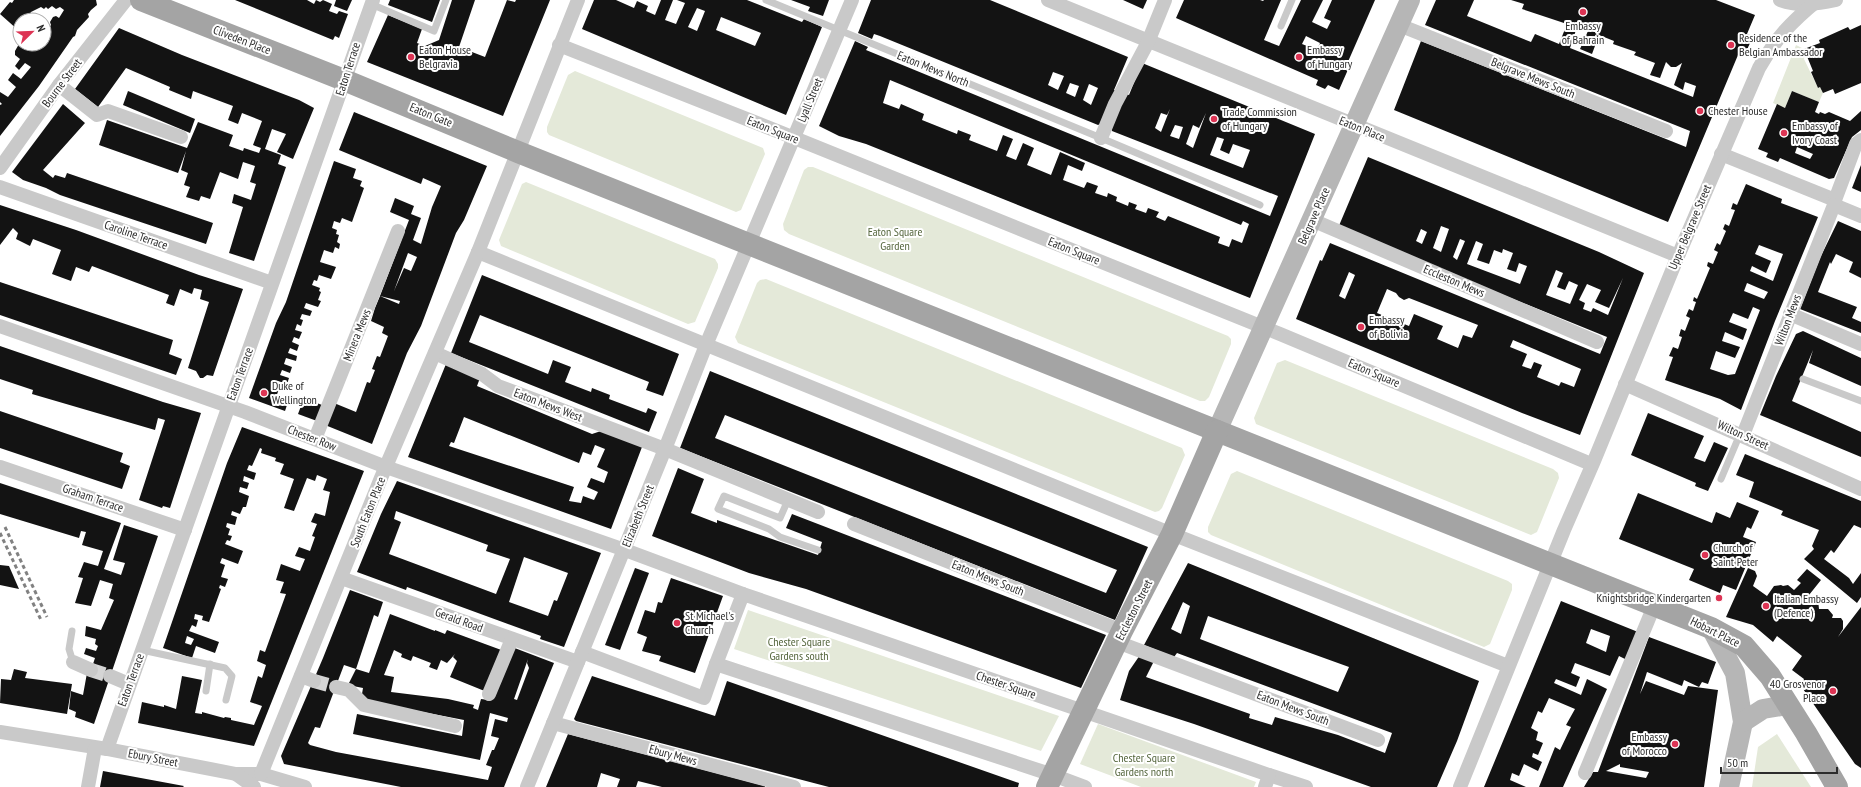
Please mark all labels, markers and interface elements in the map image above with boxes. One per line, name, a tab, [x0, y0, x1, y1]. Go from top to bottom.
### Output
marker: Embassy of Bahrain	[1578, 7, 1588, 17]
north arrow	[12, 12, 52, 52]
place label: Embassy of Bahrain	[1562, 18, 1604, 47]
street label: Cliveden Place	[211, 22, 273, 57]
text: N	[34, 23, 49, 34]
place label: Residence of the Belgian Ambassador	[1739, 30, 1823, 59]
street label: Eaton Terrace	[332, 40, 363, 97]
marker: Residence of the Belgian Ambassador	[1726, 40, 1736, 50]
place label: Eaton House Belgravia	[419, 42, 471, 71]
place label: Embassy of Hungary	[1307, 42, 1353, 71]
street label: Eaton Mews North	[895, 47, 971, 90]
marker: Eaton House Belgravia	[406, 52, 416, 62]
marker: Embassy of Hungary	[1294, 52, 1304, 62]
street label: Belgrave Mews South	[1489, 54, 1577, 101]
street label: Bourne Street	[38, 55, 85, 110]
street label: Lyall Street	[794, 75, 826, 124]
street label: Eaton Gate	[408, 99, 455, 130]
place label: Chester House	[1708, 103, 1768, 118]
place label: Trade Commission of Hungary	[1222, 104, 1297, 133]
marker: Chester House	[1695, 106, 1705, 116]
street label: Eaton Square	[745, 112, 801, 147]
street label: Eaton Place	[1337, 113, 1387, 145]
marker: Trade Commission of Hungary	[1209, 114, 1219, 124]
place label: Embassy of Ivory Coast	[1792, 118, 1839, 147]
marker: Embassy of Ivory Coast	[1779, 128, 1789, 138]
street label: Upper Belgrave Street	[1665, 181, 1715, 272]
street label: Belgrave Place	[1294, 185, 1333, 247]
street label: Caroline Terrace	[103, 217, 170, 252]
park label: Eaton Square Garden	[868, 224, 922, 253]
street label: Eaton Square	[1046, 233, 1102, 268]
street label: Eccleston Mews	[1421, 261, 1487, 300]
street label: Wilton Mews	[1771, 292, 1804, 347]
street label: Minera Mews	[339, 307, 374, 363]
place label: Embassy of Bolivia	[1369, 312, 1408, 341]
marker: Embassy of Bolivia	[1356, 322, 1366, 332]
street label: Eaton Terrace	[223, 345, 256, 402]
street label: Eaton Square	[1346, 355, 1402, 390]
place label: Duke of Wellington	[272, 378, 317, 407]
street label: Eaton Mews West	[512, 385, 585, 425]
marker: Duke of Wellington	[259, 388, 269, 398]
street label: Wilton Street	[1715, 417, 1772, 453]
street label: Chester Row	[286, 421, 340, 454]
street label: South Eaton Place	[347, 474, 389, 549]
street label: Graham Terrace	[61, 480, 126, 515]
street label: Elizabeth Street	[618, 482, 657, 549]
place label: Church of Saint Peter	[1713, 540, 1759, 569]
marker: Church of Saint Peter	[1700, 550, 1710, 560]
street label: Eaton Mews South	[950, 556, 1026, 599]
street label: Eccleston Street	[1112, 576, 1156, 643]
place label: Knightsbridge Kindergarten	[1596, 590, 1711, 605]
place label: Italian Embassy (Defence)	[1774, 591, 1839, 620]
marker: Knightsbridge Kindergarten	[1714, 593, 1724, 603]
marker: Italian Embassy (Defence)	[1761, 601, 1771, 611]
street label: Gerald Road	[433, 604, 485, 635]
place label: St Michael's Church	[685, 608, 734, 637]
street label: Hobart Place	[1688, 613, 1742, 650]
marker: St Michael's Church	[672, 618, 682, 628]
park label: Chester Square Gardens south	[768, 634, 830, 663]
street label: Eaton Terrace	[114, 651, 147, 708]
street label: Chester Square	[974, 667, 1038, 702]
place label: 40 Grosvenor Place	[1770, 676, 1826, 705]
marker: 40 Grosvenor Place	[1828, 686, 1838, 696]
street label: Eaton Mews South	[1255, 687, 1332, 728]
place label: Embassy of Morocco	[1622, 729, 1667, 758]
marker: Embassy of Morocco	[1670, 739, 1680, 749]
street label: Ebury Mews	[647, 741, 699, 768]
street label: Ebury Street	[127, 745, 180, 770]
scale bar	[1721, 749, 1837, 775]
park label: Chester Square Gardens north	[1113, 750, 1175, 779]
text: 50 m	[1727, 755, 1748, 770]

